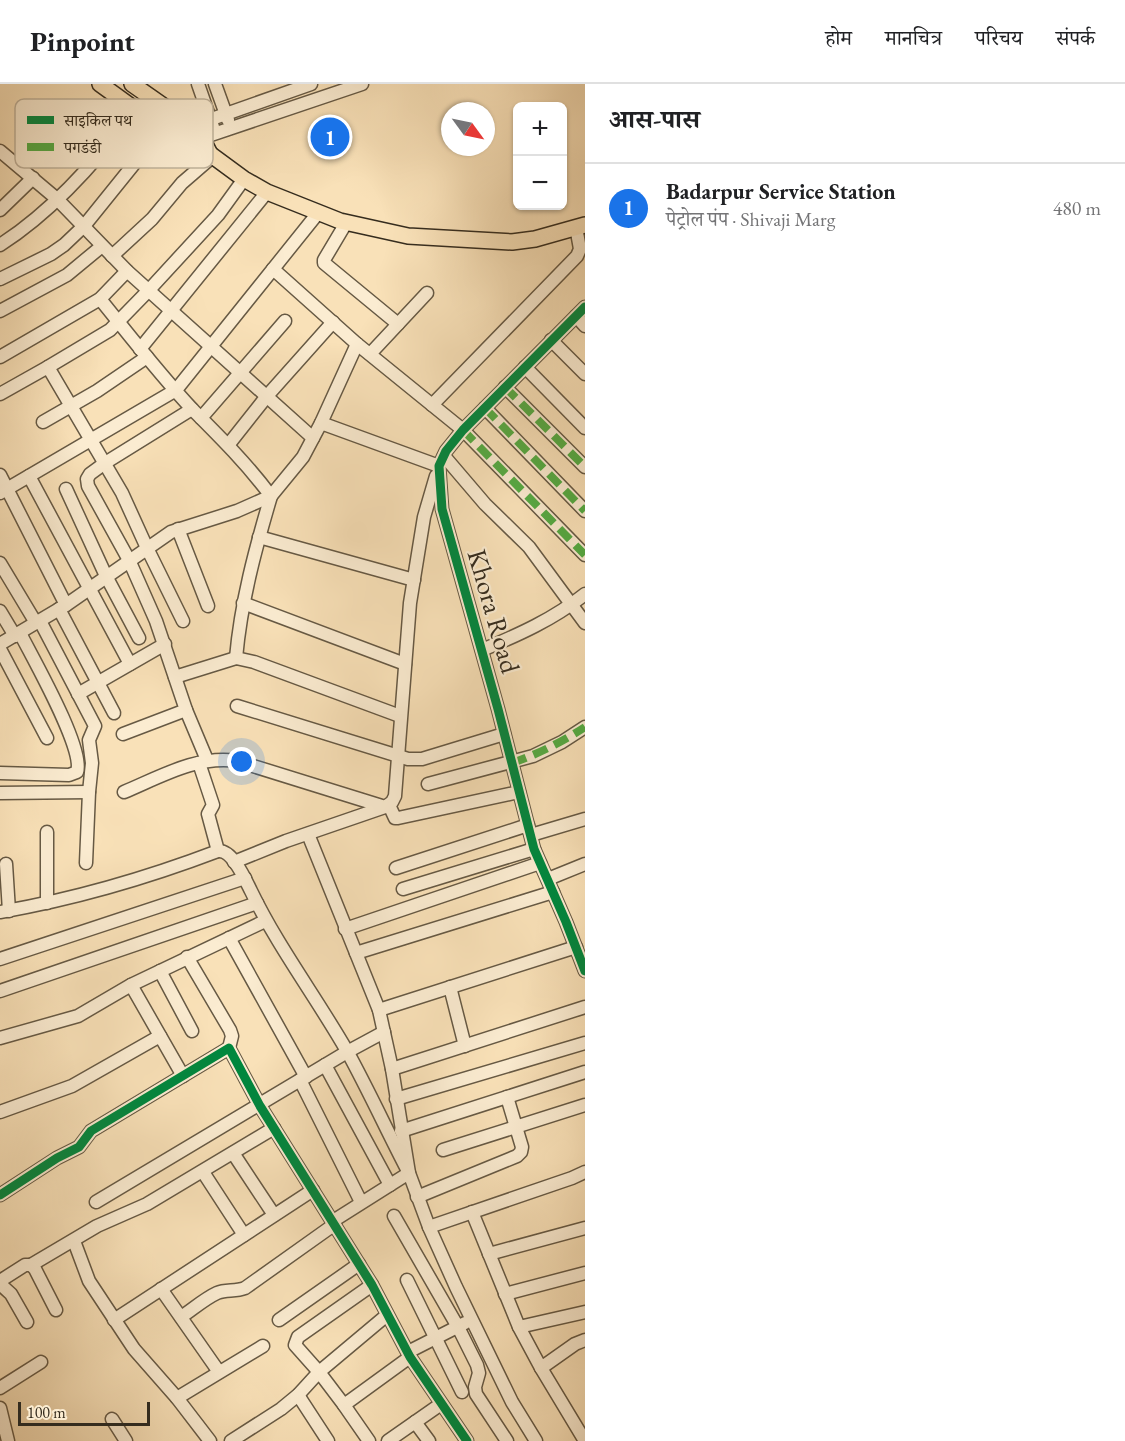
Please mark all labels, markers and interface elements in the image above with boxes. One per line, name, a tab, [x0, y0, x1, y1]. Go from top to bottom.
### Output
text: Pinpoint	[30, 23, 135, 59]
text: होम	[825, 24, 852, 51]
text: मानचित्र	[885, 24, 942, 51]
text: परिचय	[975, 24, 1023, 51]
text: संपर्क	[1056, 24, 1095, 51]
legend	[15, 99, 213, 168]
north arrow	[441, 102, 495, 156]
map controls	[513, 102, 567, 210]
button: +	[513, 102, 567, 156]
text: आस-पास	[609, 102, 700, 136]
text: साइकिल पथ	[63, 110, 133, 131]
pin: 1	[310, 115, 350, 160]
text: पगडंडी	[63, 137, 102, 158]
button: −	[513, 156, 567, 210]
text: Badarpur Service Station	[666, 177, 896, 206]
text: 1	[623, 195, 634, 221]
text: 480 m	[1053, 195, 1101, 221]
text: पेट्रोल पंप · Shivaji Marg	[666, 206, 835, 232]
street label: Khora Road	[460, 545, 528, 677]
your location	[227, 747, 256, 776]
scale bar	[18, 1399, 150, 1426]
text: 100 m	[27, 1402, 66, 1423]

